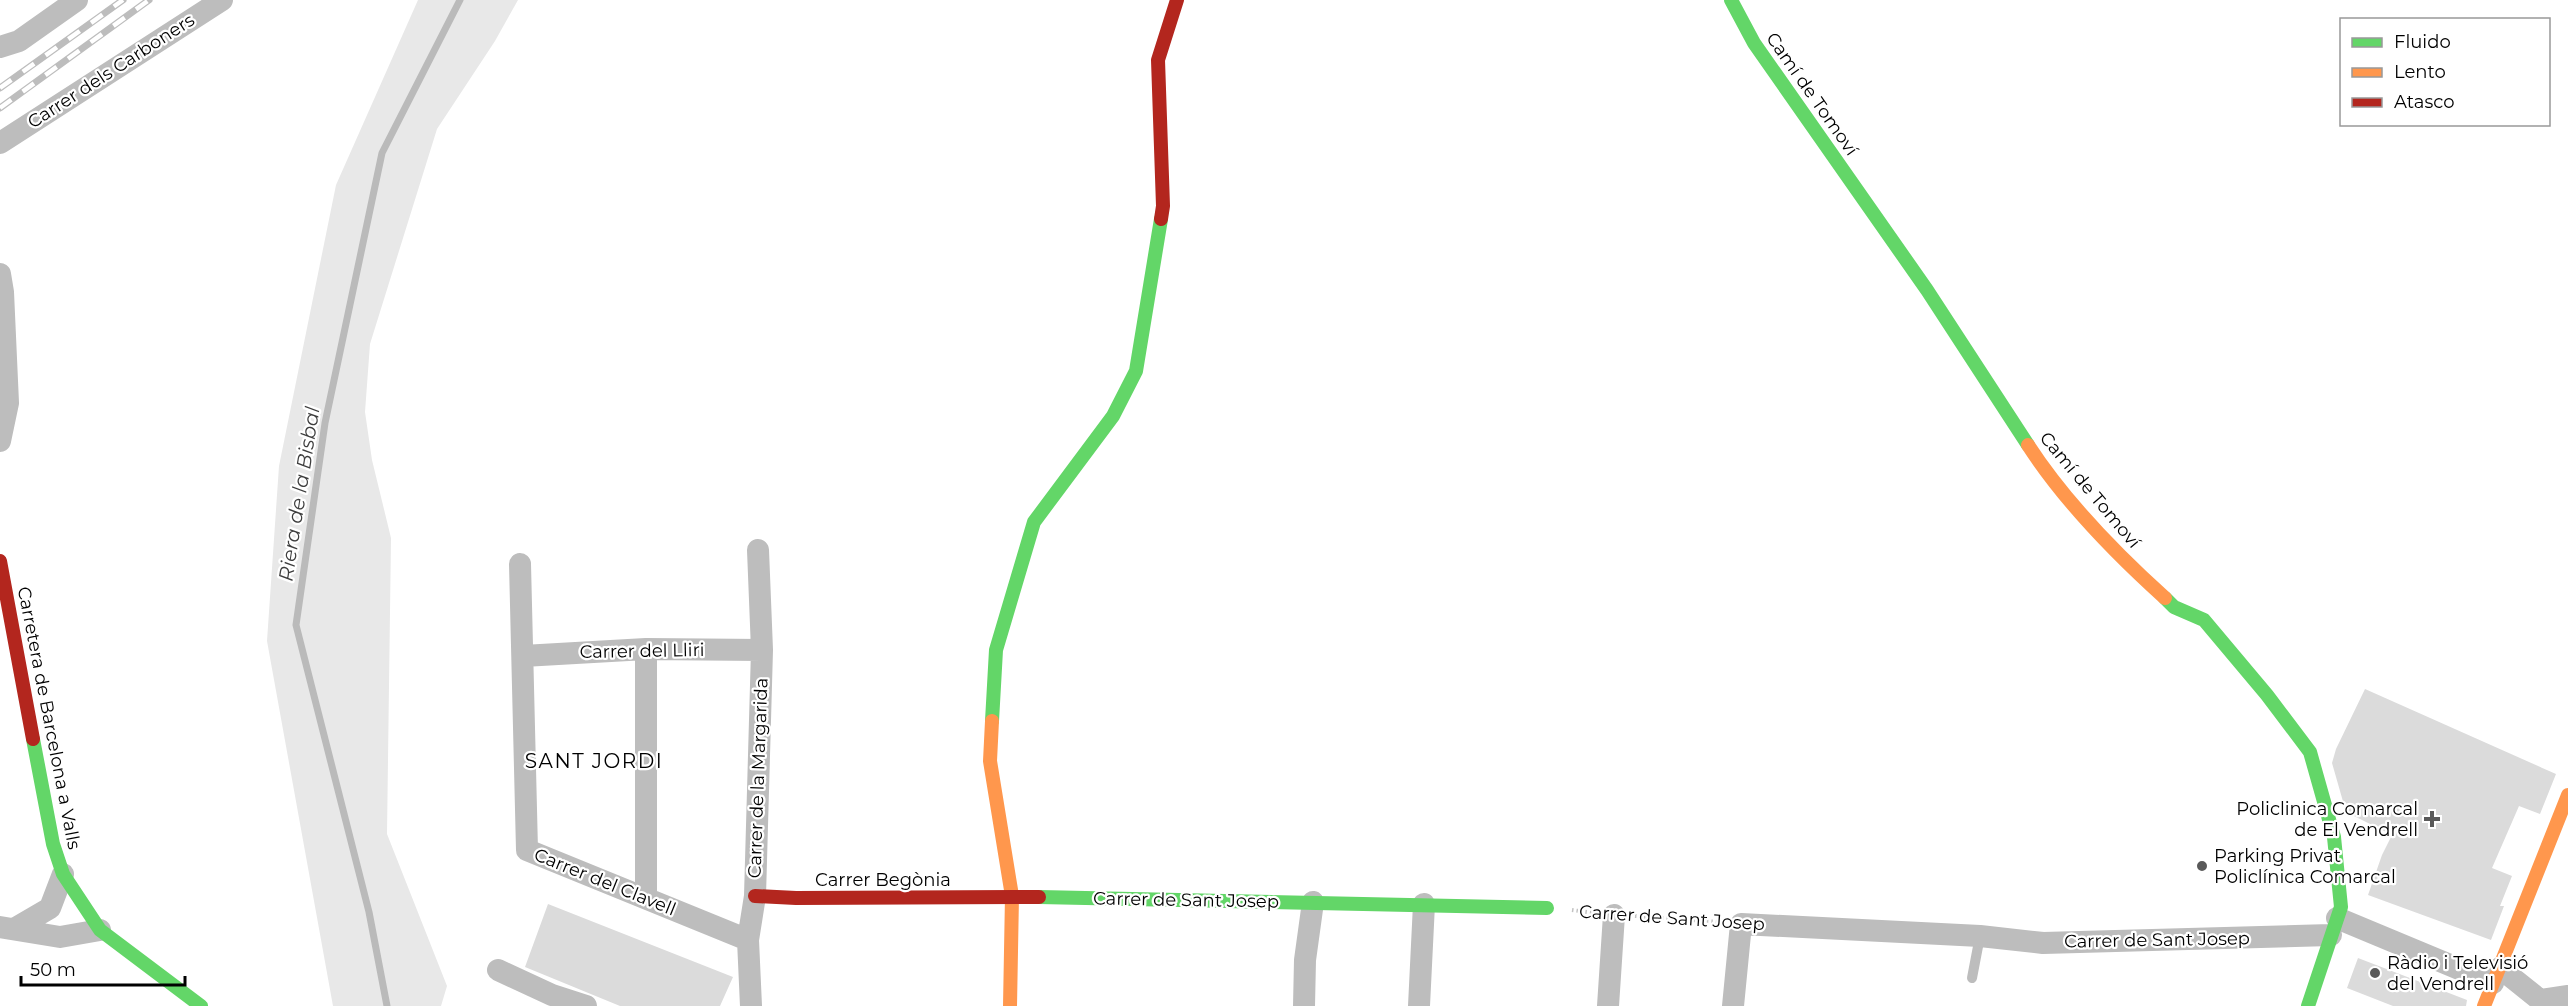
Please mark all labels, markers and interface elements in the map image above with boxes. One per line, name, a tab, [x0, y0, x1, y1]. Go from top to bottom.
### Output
street label: Carrer dels Carboners	[24, 9, 199, 133]
legend	[2340, 18, 2550, 126]
street label: Camí de Tomoví	[1761, 28, 1863, 161]
text: Fluido	[2394, 31, 2451, 53]
text: Lento	[2394, 61, 2446, 83]
text: Atasco	[2394, 91, 2454, 113]
water label: Riera de la Bisbal	[273, 404, 325, 583]
street label: Camí de Tomoví	[2035, 427, 2146, 554]
street label: Carretera de Barcelona a Valls	[13, 585, 85, 851]
street label: Carrer del Lliri	[579, 639, 705, 663]
street label: Carrer de la Margarida	[744, 677, 772, 879]
district label: SANT JORDI	[525, 749, 663, 773]
place label: Policlinica Comarcal de El Vendrell	[2236, 798, 2418, 841]
marker: Policlinica Comarcal de El Vendrell	[2423, 810, 2441, 828]
street label: Carrer del Clavell	[531, 844, 679, 920]
place label: Parking Privat Policlínica Comarcal	[2214, 845, 2396, 888]
marker: Parking Privat Policlínica Comarcal	[2195, 859, 2209, 873]
street label: Carrer Begònia	[815, 869, 951, 891]
street label: Carrer de Sant Josep	[1093, 887, 1279, 913]
street label: Carrer de Sant Josep	[1578, 901, 1766, 935]
street label: Carrer de Sant Josep	[2064, 927, 2250, 953]
scale bar	[21, 949, 184, 987]
place label: Ràdio i Televisió del Vendrell	[2387, 952, 2528, 995]
text: 50 m	[30, 959, 76, 981]
marker: Ràdio i Televisió del Vendrell	[2368, 966, 2382, 980]

